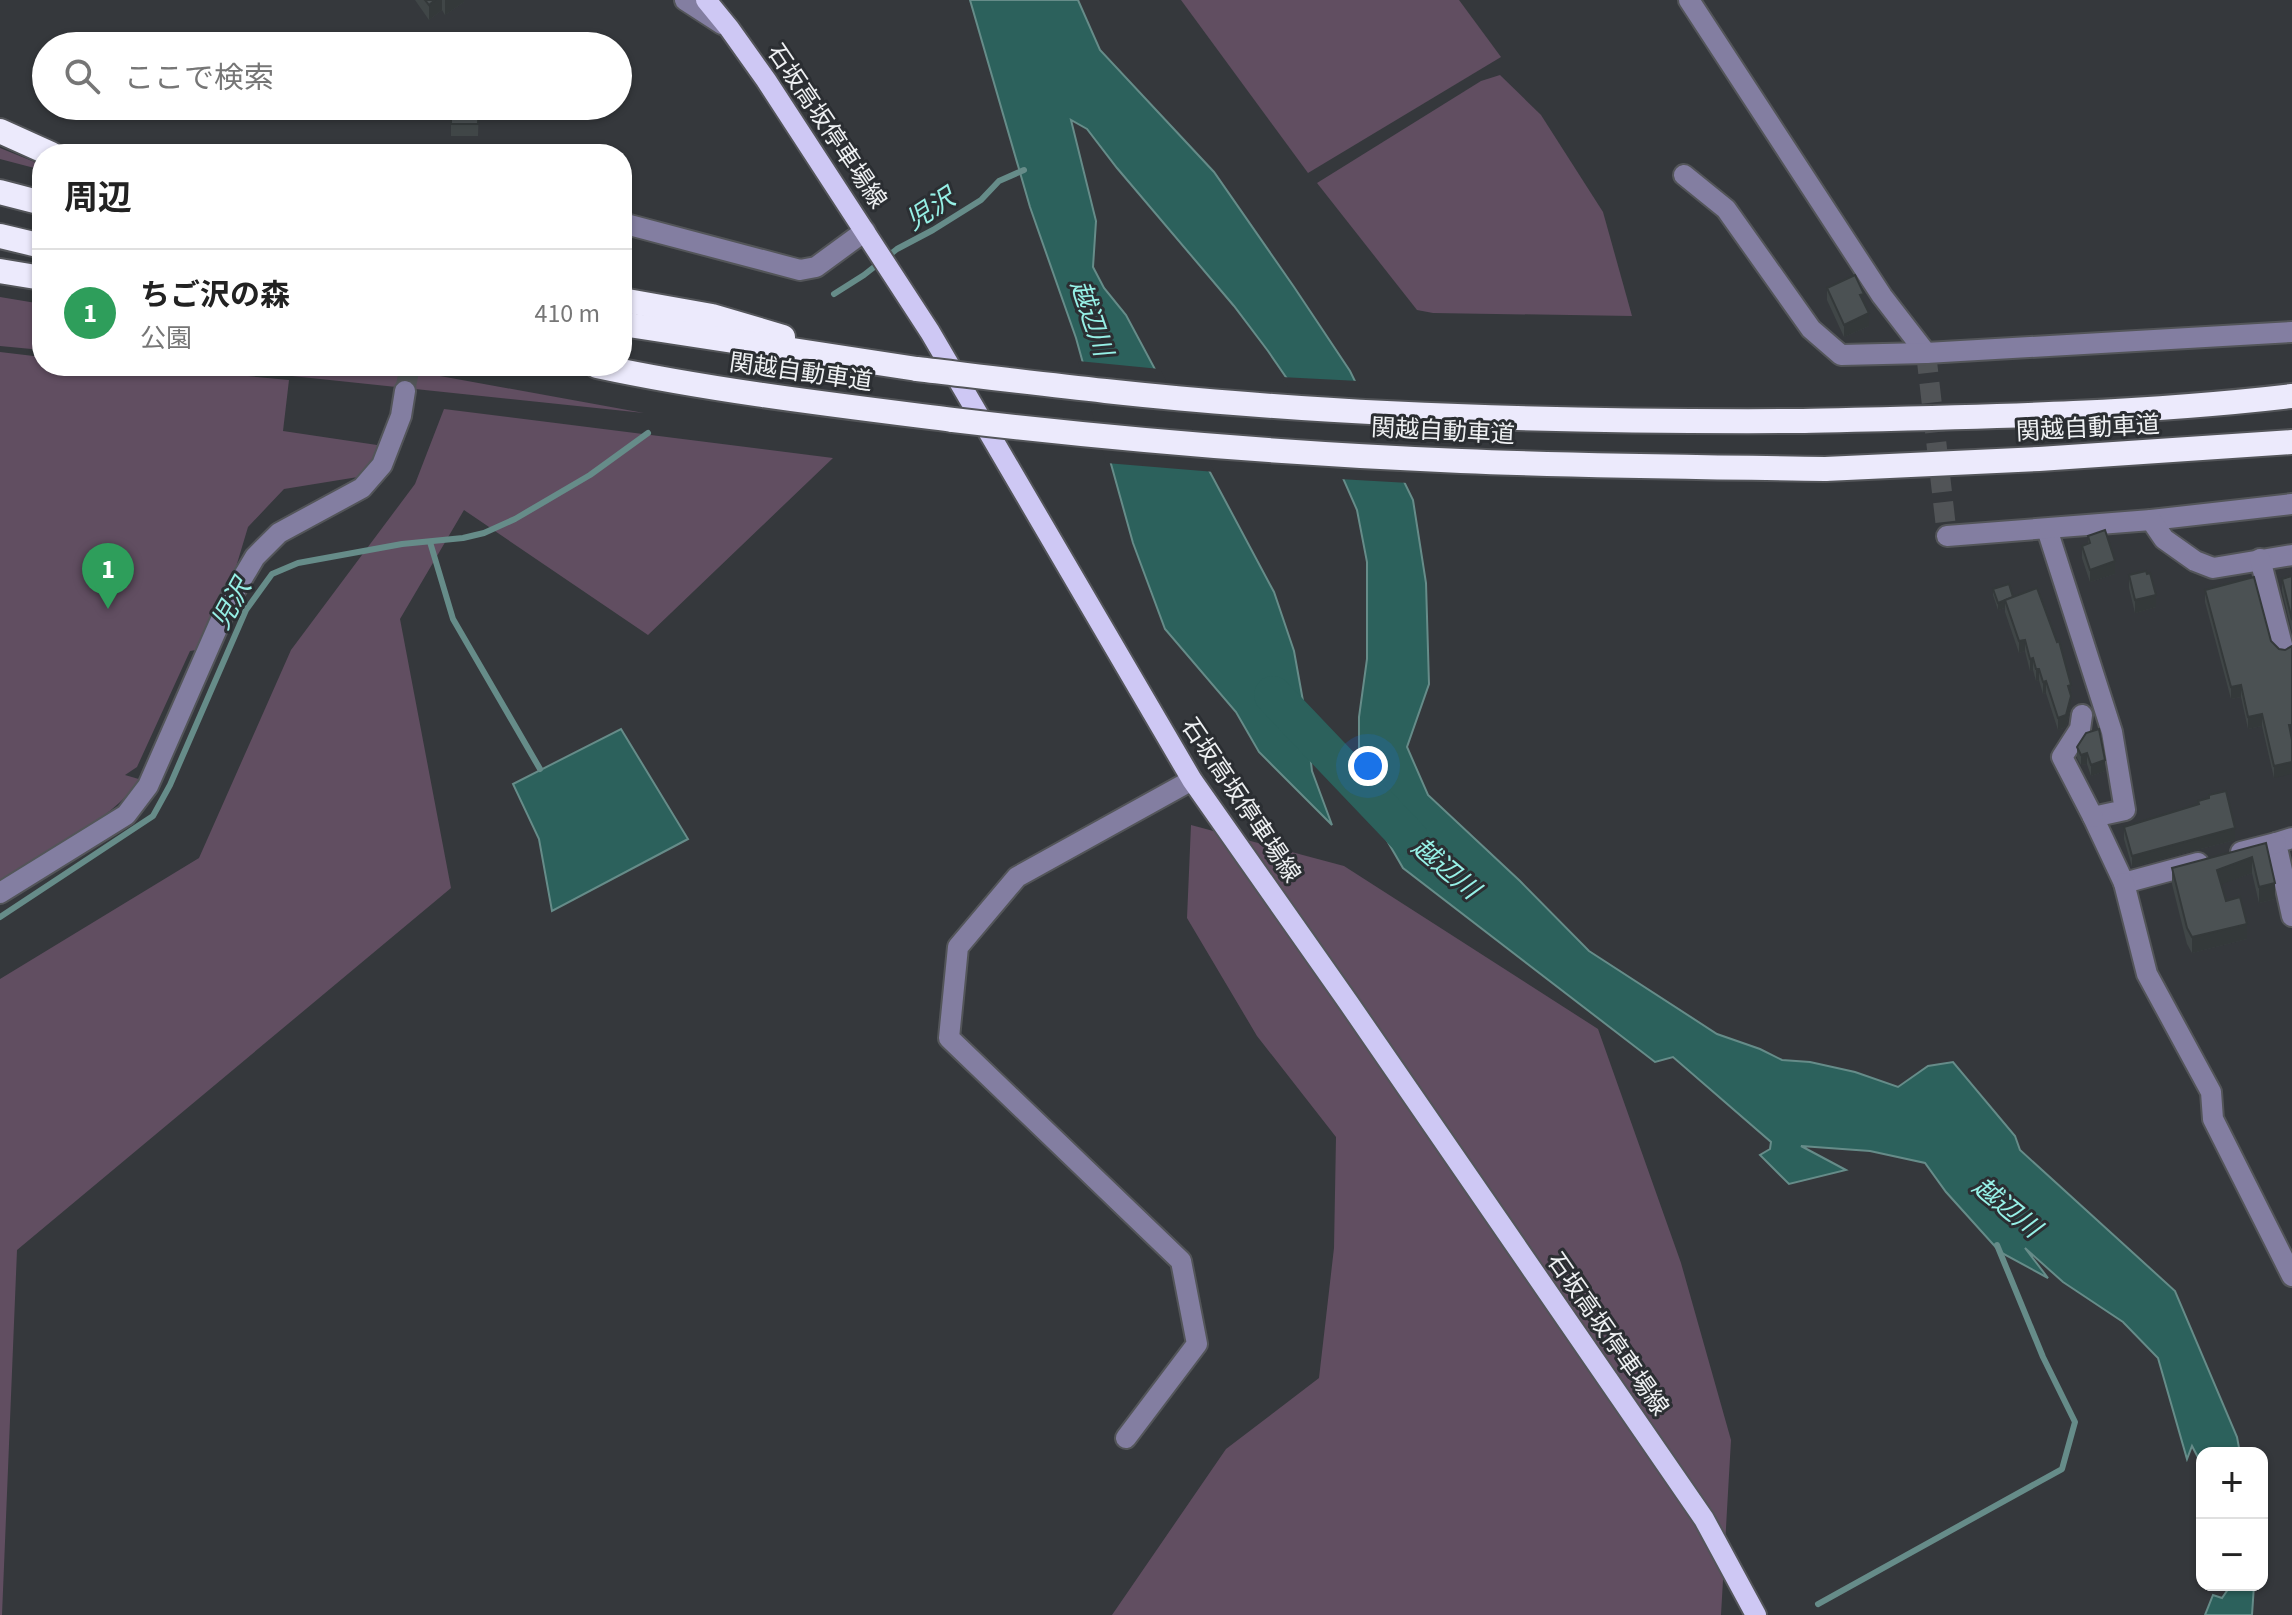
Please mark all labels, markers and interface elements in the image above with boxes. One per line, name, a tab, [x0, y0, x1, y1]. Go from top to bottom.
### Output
search box	[32, 32, 632, 120]
street label: 石坂高坂停車場線	[758, 37, 895, 216]
icon: search	[60, 54, 104, 98]
text: ここで検索	[124, 57, 274, 100]
text: 周辺	[64, 174, 132, 223]
water label: 児沢	[898, 178, 965, 239]
text: ちご沢の森	[140, 274, 290, 317]
water label: 越辺川	[1061, 275, 1123, 364]
text: 1	[83, 295, 97, 332]
text: 410 m	[534, 295, 600, 332]
text: 公園	[140, 320, 192, 357]
street label: 関越自動車道	[727, 345, 875, 400]
street label: 関越自動車道	[2015, 407, 2161, 450]
street label: 関越自動車道	[1370, 410, 1516, 453]
pin: 1	[82, 543, 134, 609]
water label: 児沢	[203, 570, 262, 636]
street label: 石坂高坂停車場線	[1172, 711, 1309, 890]
your location	[1348, 746, 1388, 786]
water label: 越辺川	[1404, 829, 1490, 910]
water label: 越辺川	[1965, 1168, 2051, 1248]
street label: 石坂高坂停車場線	[1538, 1246, 1677, 1423]
map controls	[2196, 1447, 2268, 1591]
button: +	[2196, 1447, 2268, 1519]
button: −	[2196, 1519, 2268, 1591]

